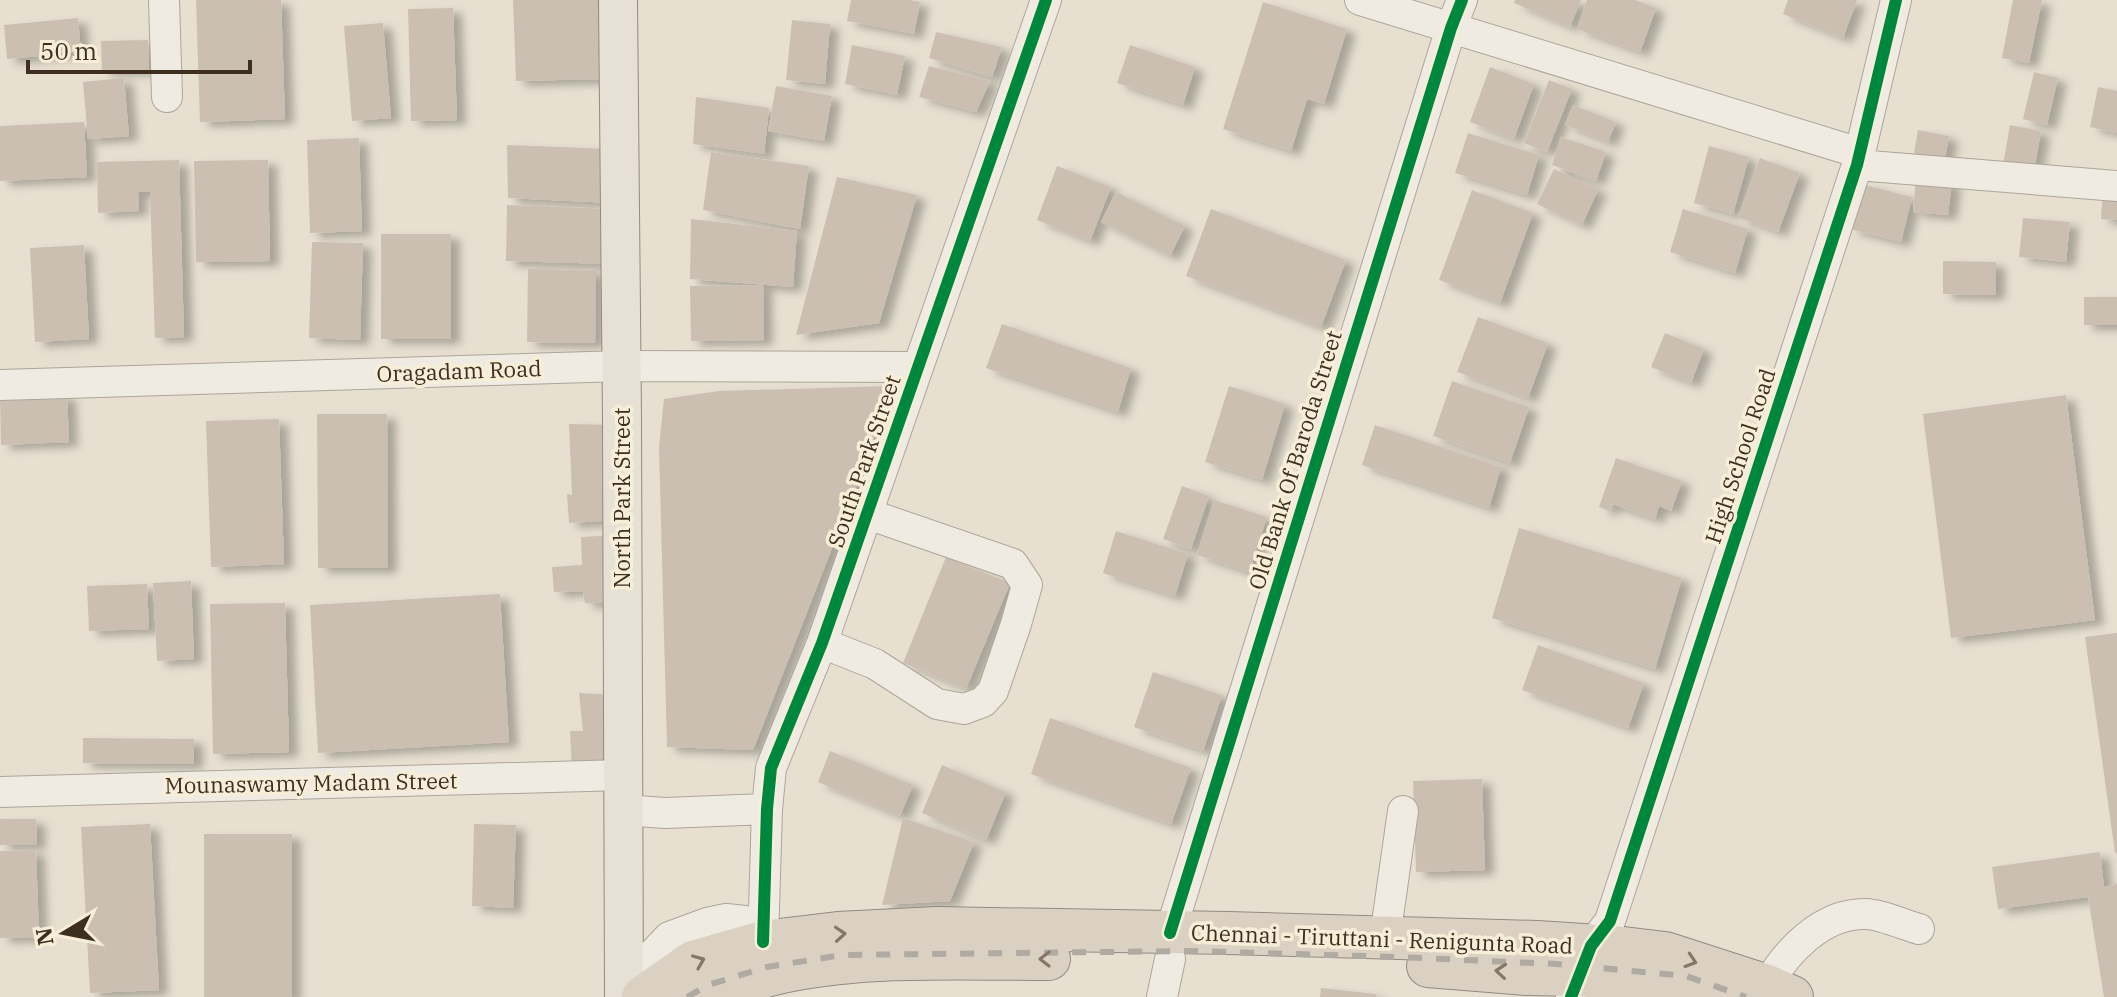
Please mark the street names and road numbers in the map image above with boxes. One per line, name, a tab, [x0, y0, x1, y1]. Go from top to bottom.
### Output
street label: Old Bank Of Baroda Street	[1241, 327, 1348, 593]
street label: Oragadam Road	[376, 353, 542, 388]
street label: High School Road	[1698, 365, 1781, 547]
street label: South Park Street	[820, 371, 907, 551]
street label: North Park Street	[607, 407, 636, 588]
street label: Mounaswamy Madam Street	[164, 765, 458, 800]
street label: Chennai - Tiruttani - Renigunta Road	[1191, 917, 1574, 960]

